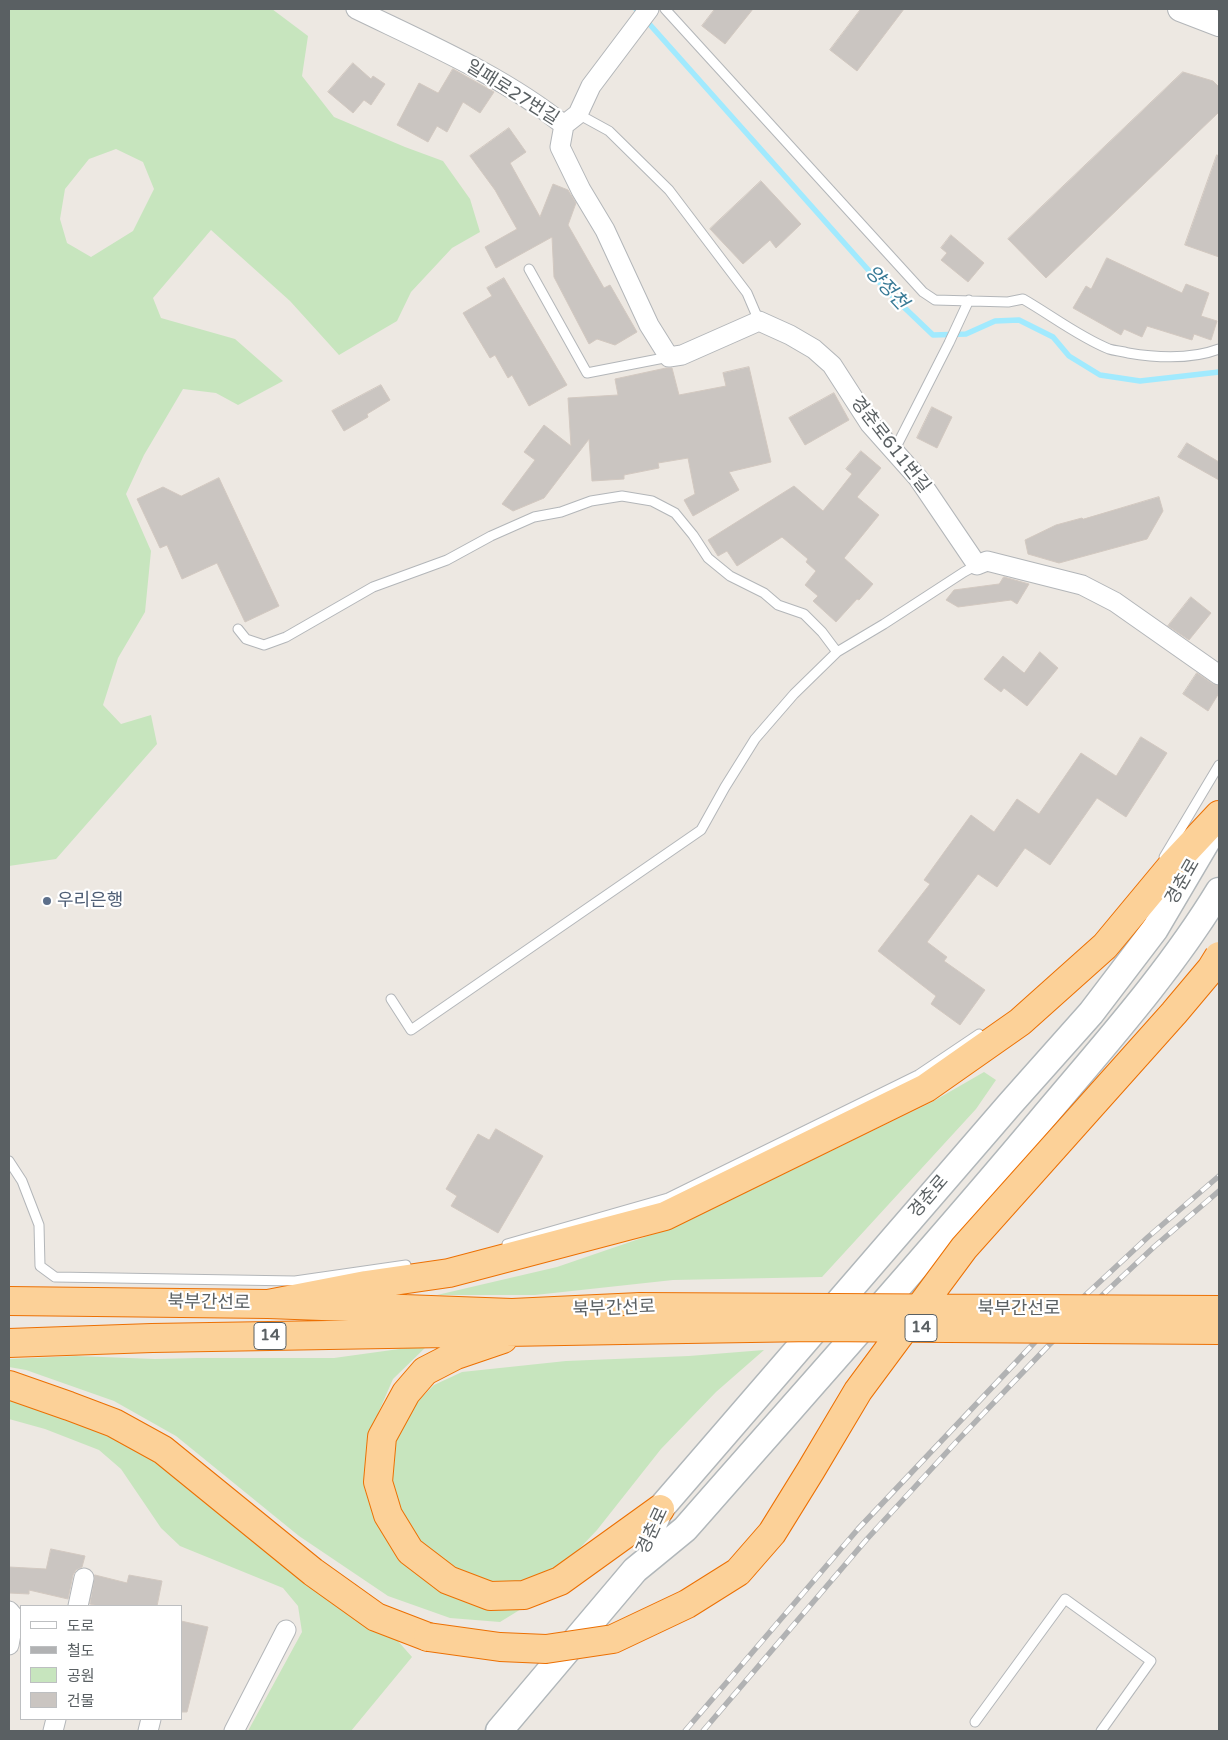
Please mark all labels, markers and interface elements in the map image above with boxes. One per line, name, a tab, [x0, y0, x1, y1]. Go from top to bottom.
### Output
street label: 일패로27번길	[462, 56, 562, 130]
water label: 양정천	[860, 261, 912, 315]
street label: 경춘로611번길	[846, 392, 934, 498]
street label: 경춘로	[1161, 855, 1205, 909]
place label: 우리은행	[57, 890, 123, 912]
marker: 우리은행	[41, 895, 53, 907]
street label: 경춘로	[905, 1171, 953, 1223]
street label: 북부간선로	[167, 1291, 251, 1315]
street label: 북부간선로	[572, 1297, 656, 1321]
street label: 북부간선로	[978, 1298, 1060, 1320]
road number: 14	[905, 1315, 937, 1342]
road number: 14	[254, 1322, 286, 1350]
street label: 경춘로	[633, 1504, 673, 1558]
legend	[20, 1605, 182, 1720]
text: 도로	[67, 1617, 95, 1635]
text: 철도	[67, 1642, 95, 1660]
text: 공원	[67, 1667, 95, 1685]
text: 건물	[67, 1692, 95, 1710]

